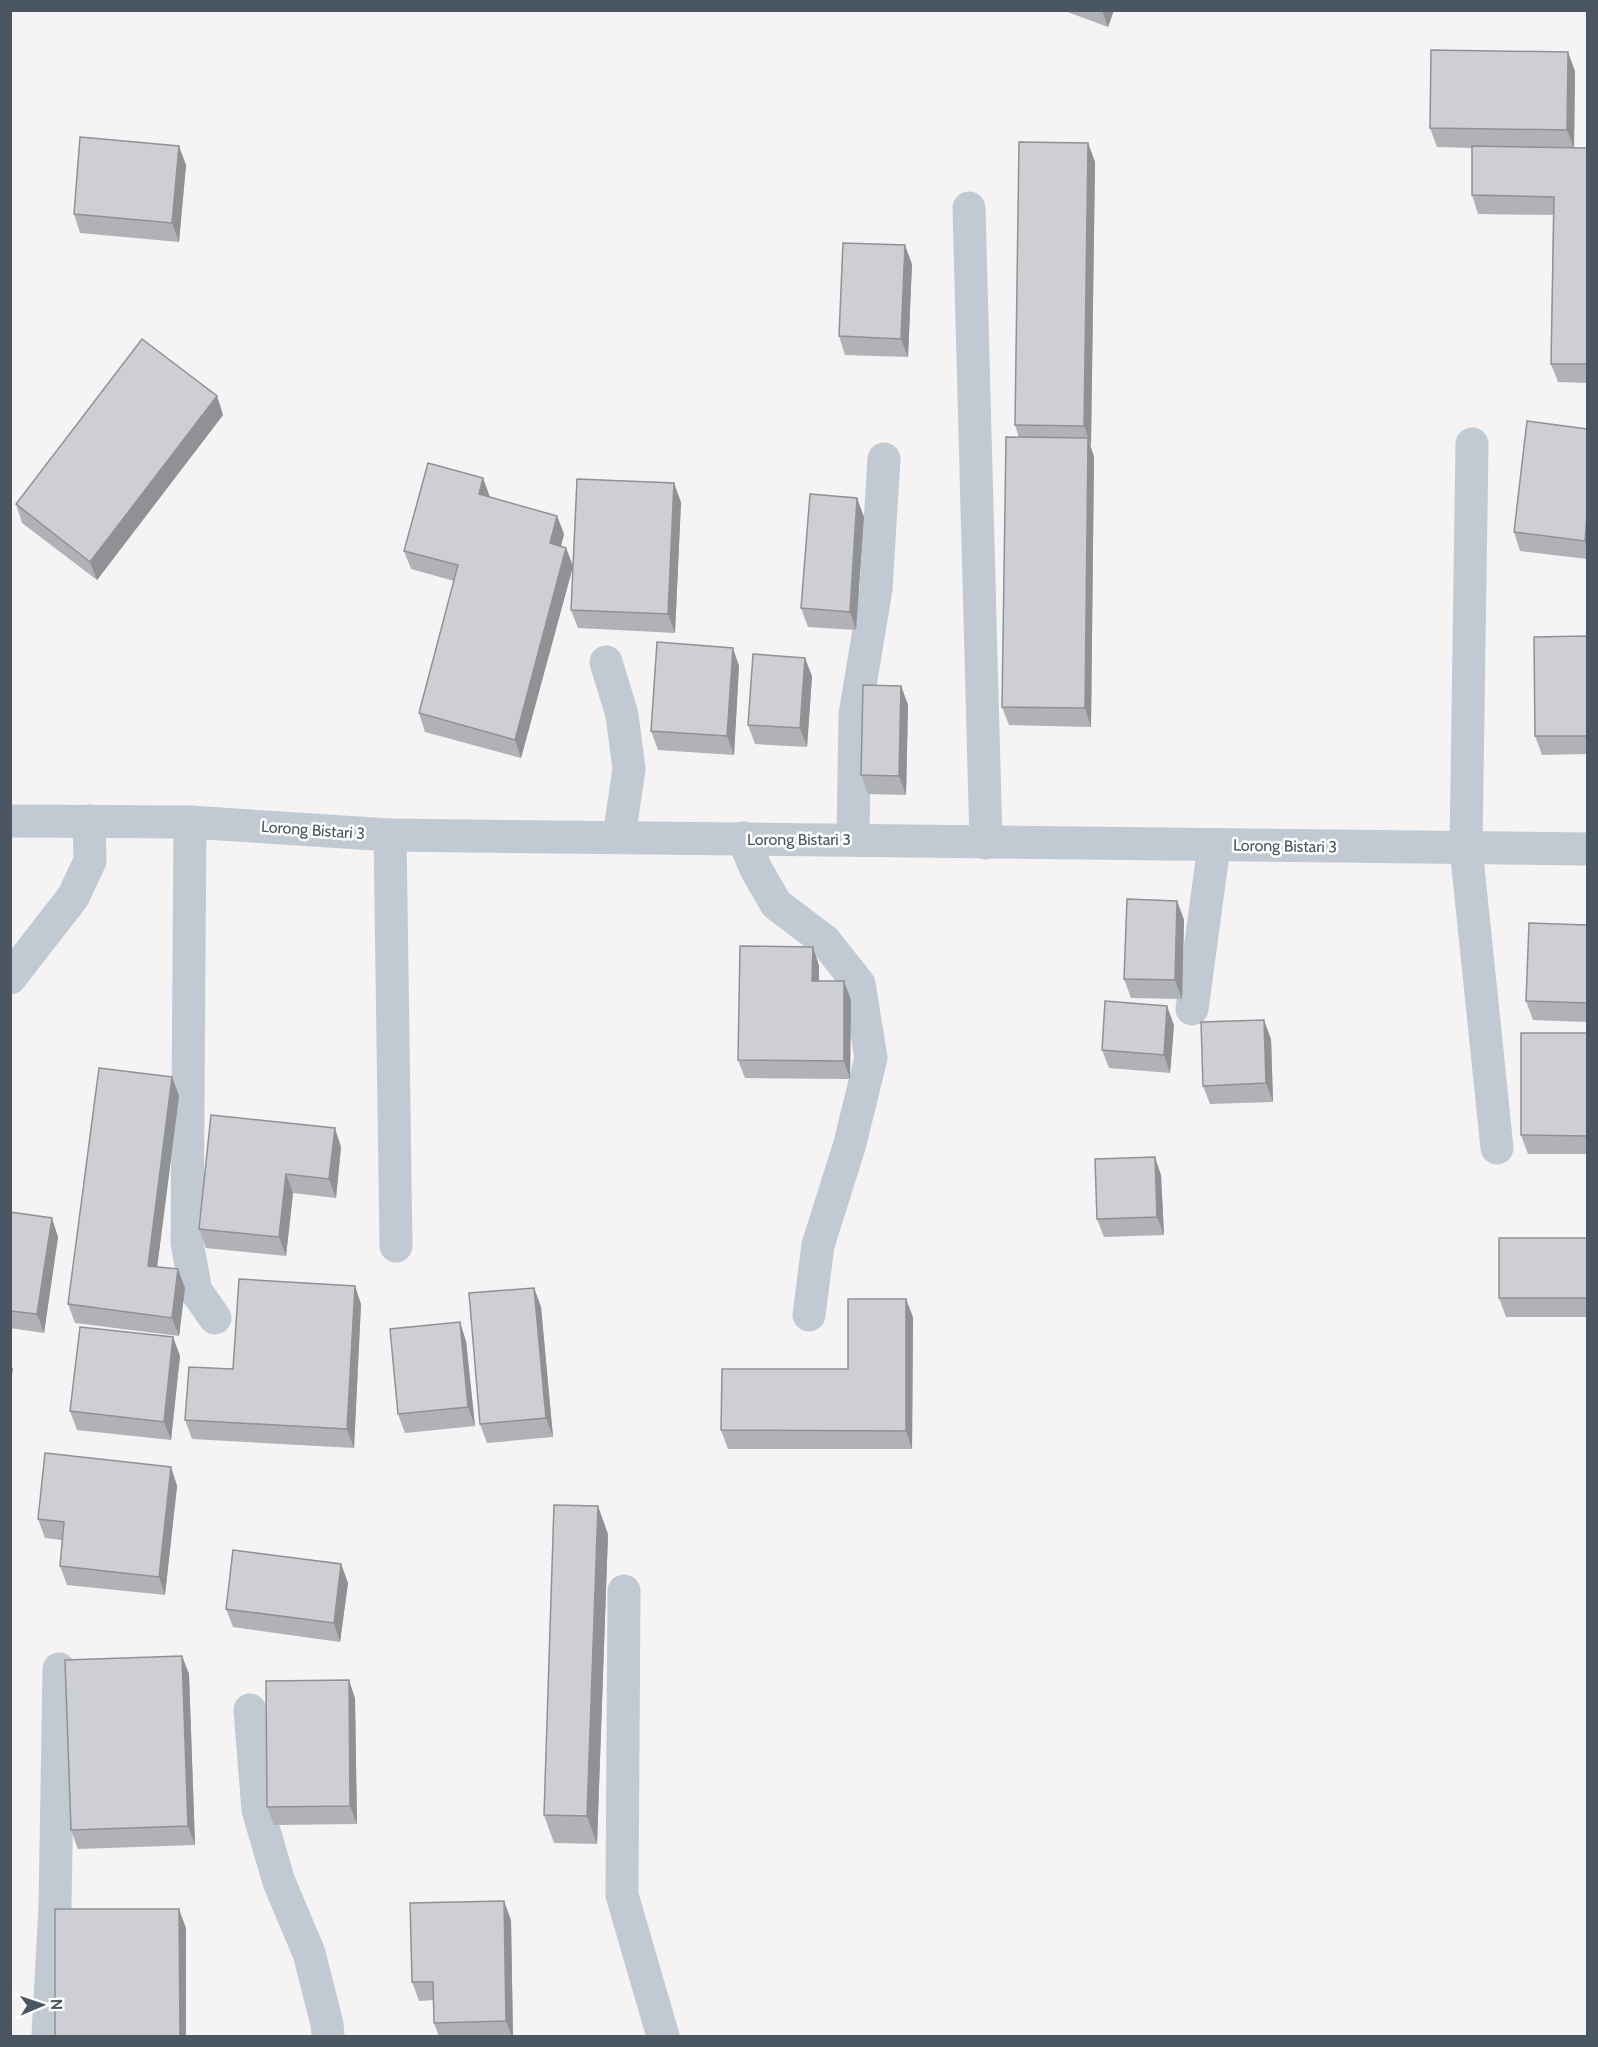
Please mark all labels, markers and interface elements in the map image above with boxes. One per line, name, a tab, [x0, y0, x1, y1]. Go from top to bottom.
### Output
street label: Lorong Bistari 3	[260, 817, 366, 843]
street label: Lorong Bistari 3	[747, 830, 851, 849]
street label: Lorong Bistari 3	[1233, 836, 1337, 856]
north arrow	[12, 1975, 72, 2035]
text: N	[47, 1999, 66, 2010]

